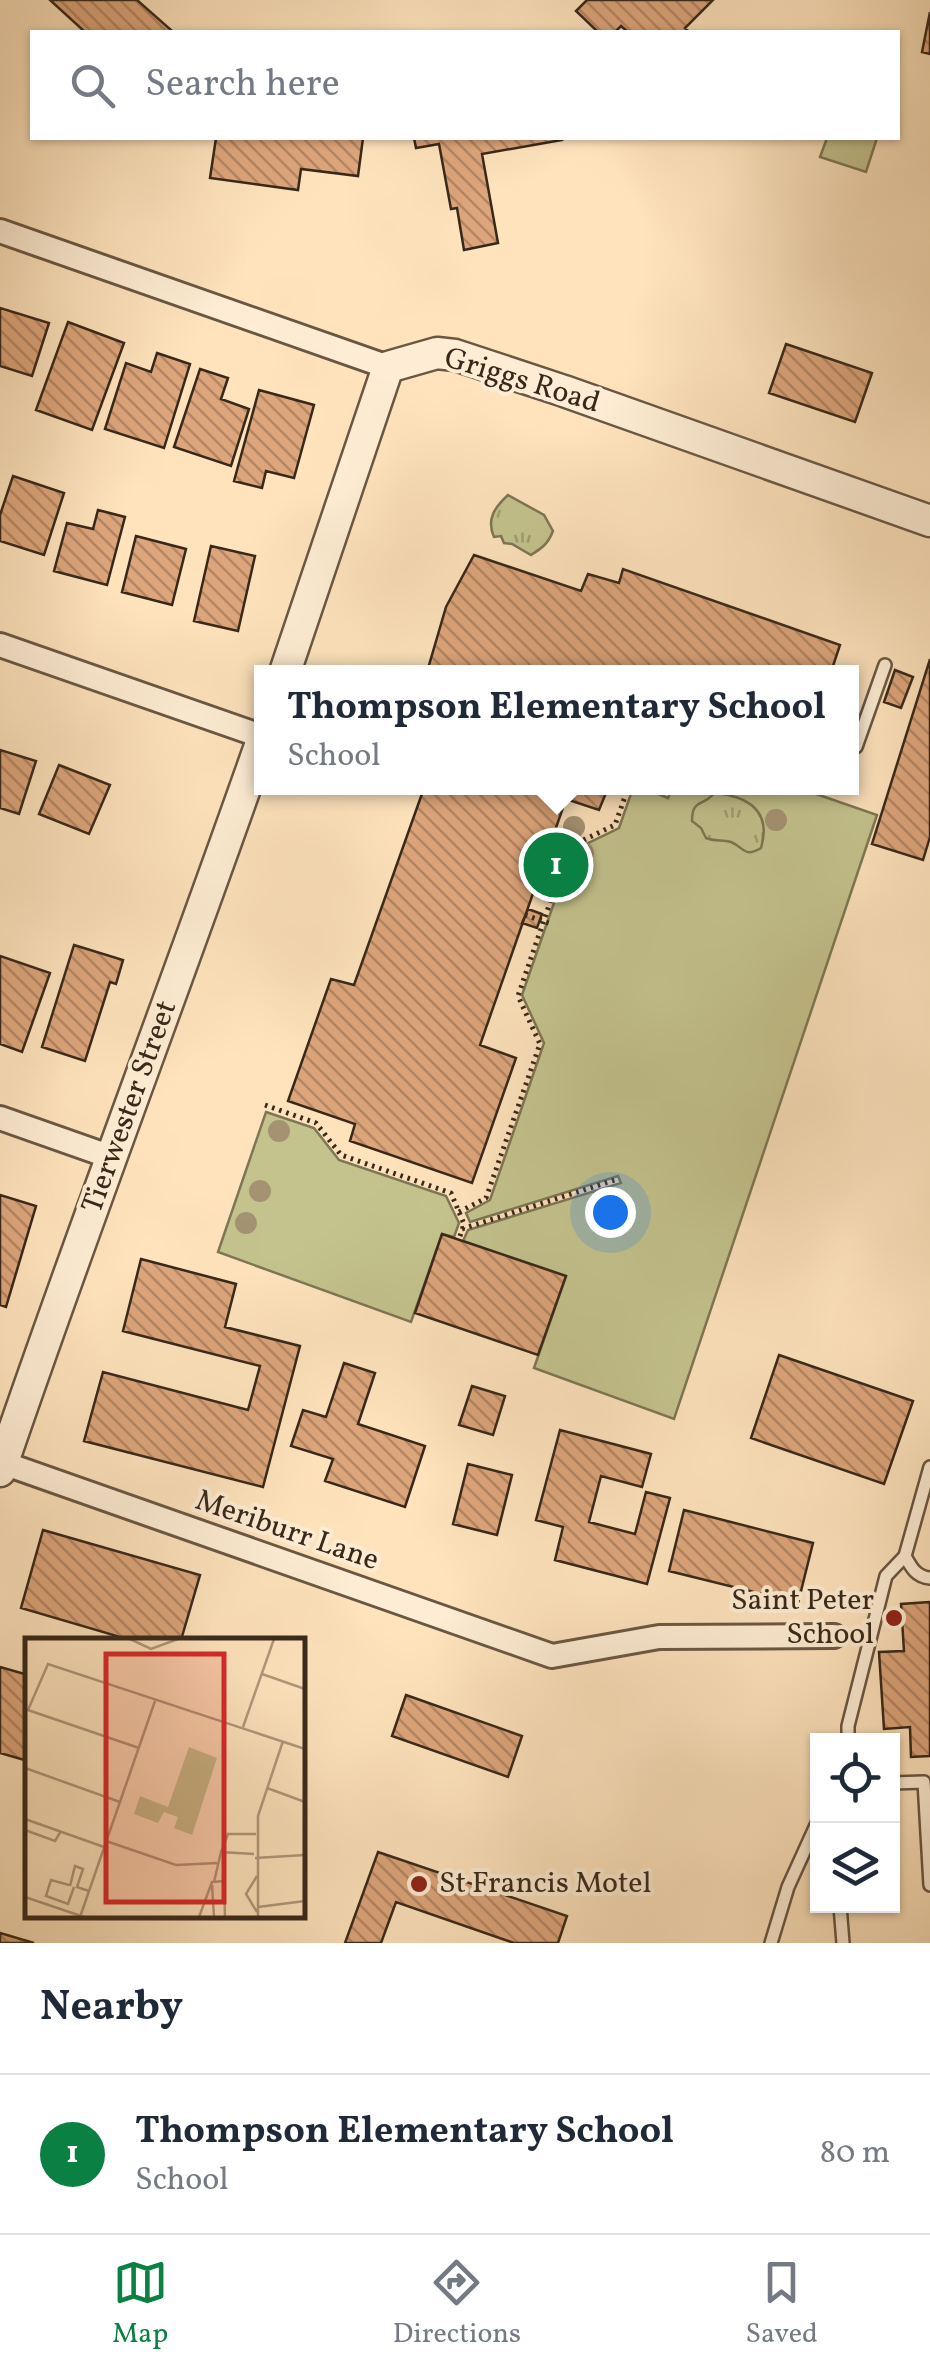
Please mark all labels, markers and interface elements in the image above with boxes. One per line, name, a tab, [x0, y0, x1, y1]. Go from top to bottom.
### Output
search box	[30, 30, 900, 140]
icon: search	[65, 58, 120, 113]
text: Search here	[145, 59, 340, 112]
street label: Griggs Road	[439, 337, 605, 425]
popup	[254, 665, 859, 795]
text: Thompson Elementary School	[287, 682, 826, 735]
text: School	[287, 735, 381, 779]
pin: 1	[524, 828, 588, 902]
street label: Tierwester Street	[72, 995, 188, 1219]
your location	[585, 1187, 636, 1238]
street label: Meriburr Lane	[190, 1480, 384, 1582]
place label: Saint Peter School	[731, 1580, 874, 1656]
marker: Saint Peter School	[883, 1607, 905, 1629]
inset map	[25, 1638, 305, 1918]
map controls	[810, 1733, 900, 1913]
button: locate	[810, 1733, 900, 1823]
button: layers	[810, 1823, 900, 1913]
place label: St Francis Motel	[439, 1863, 651, 1905]
marker: St Francis Motel	[408, 1873, 430, 1895]
text: Nearby	[40, 1979, 183, 2038]
text: Thompson Elementary School	[135, 2106, 674, 2159]
text: 1	[66, 2132, 79, 2176]
text: 80 m	[820, 2132, 890, 2176]
text: School	[135, 2159, 229, 2203]
tab: Map	[112, 2255, 168, 2354]
tab: Directions	[393, 2255, 521, 2354]
tab: Saved	[746, 2255, 818, 2354]

